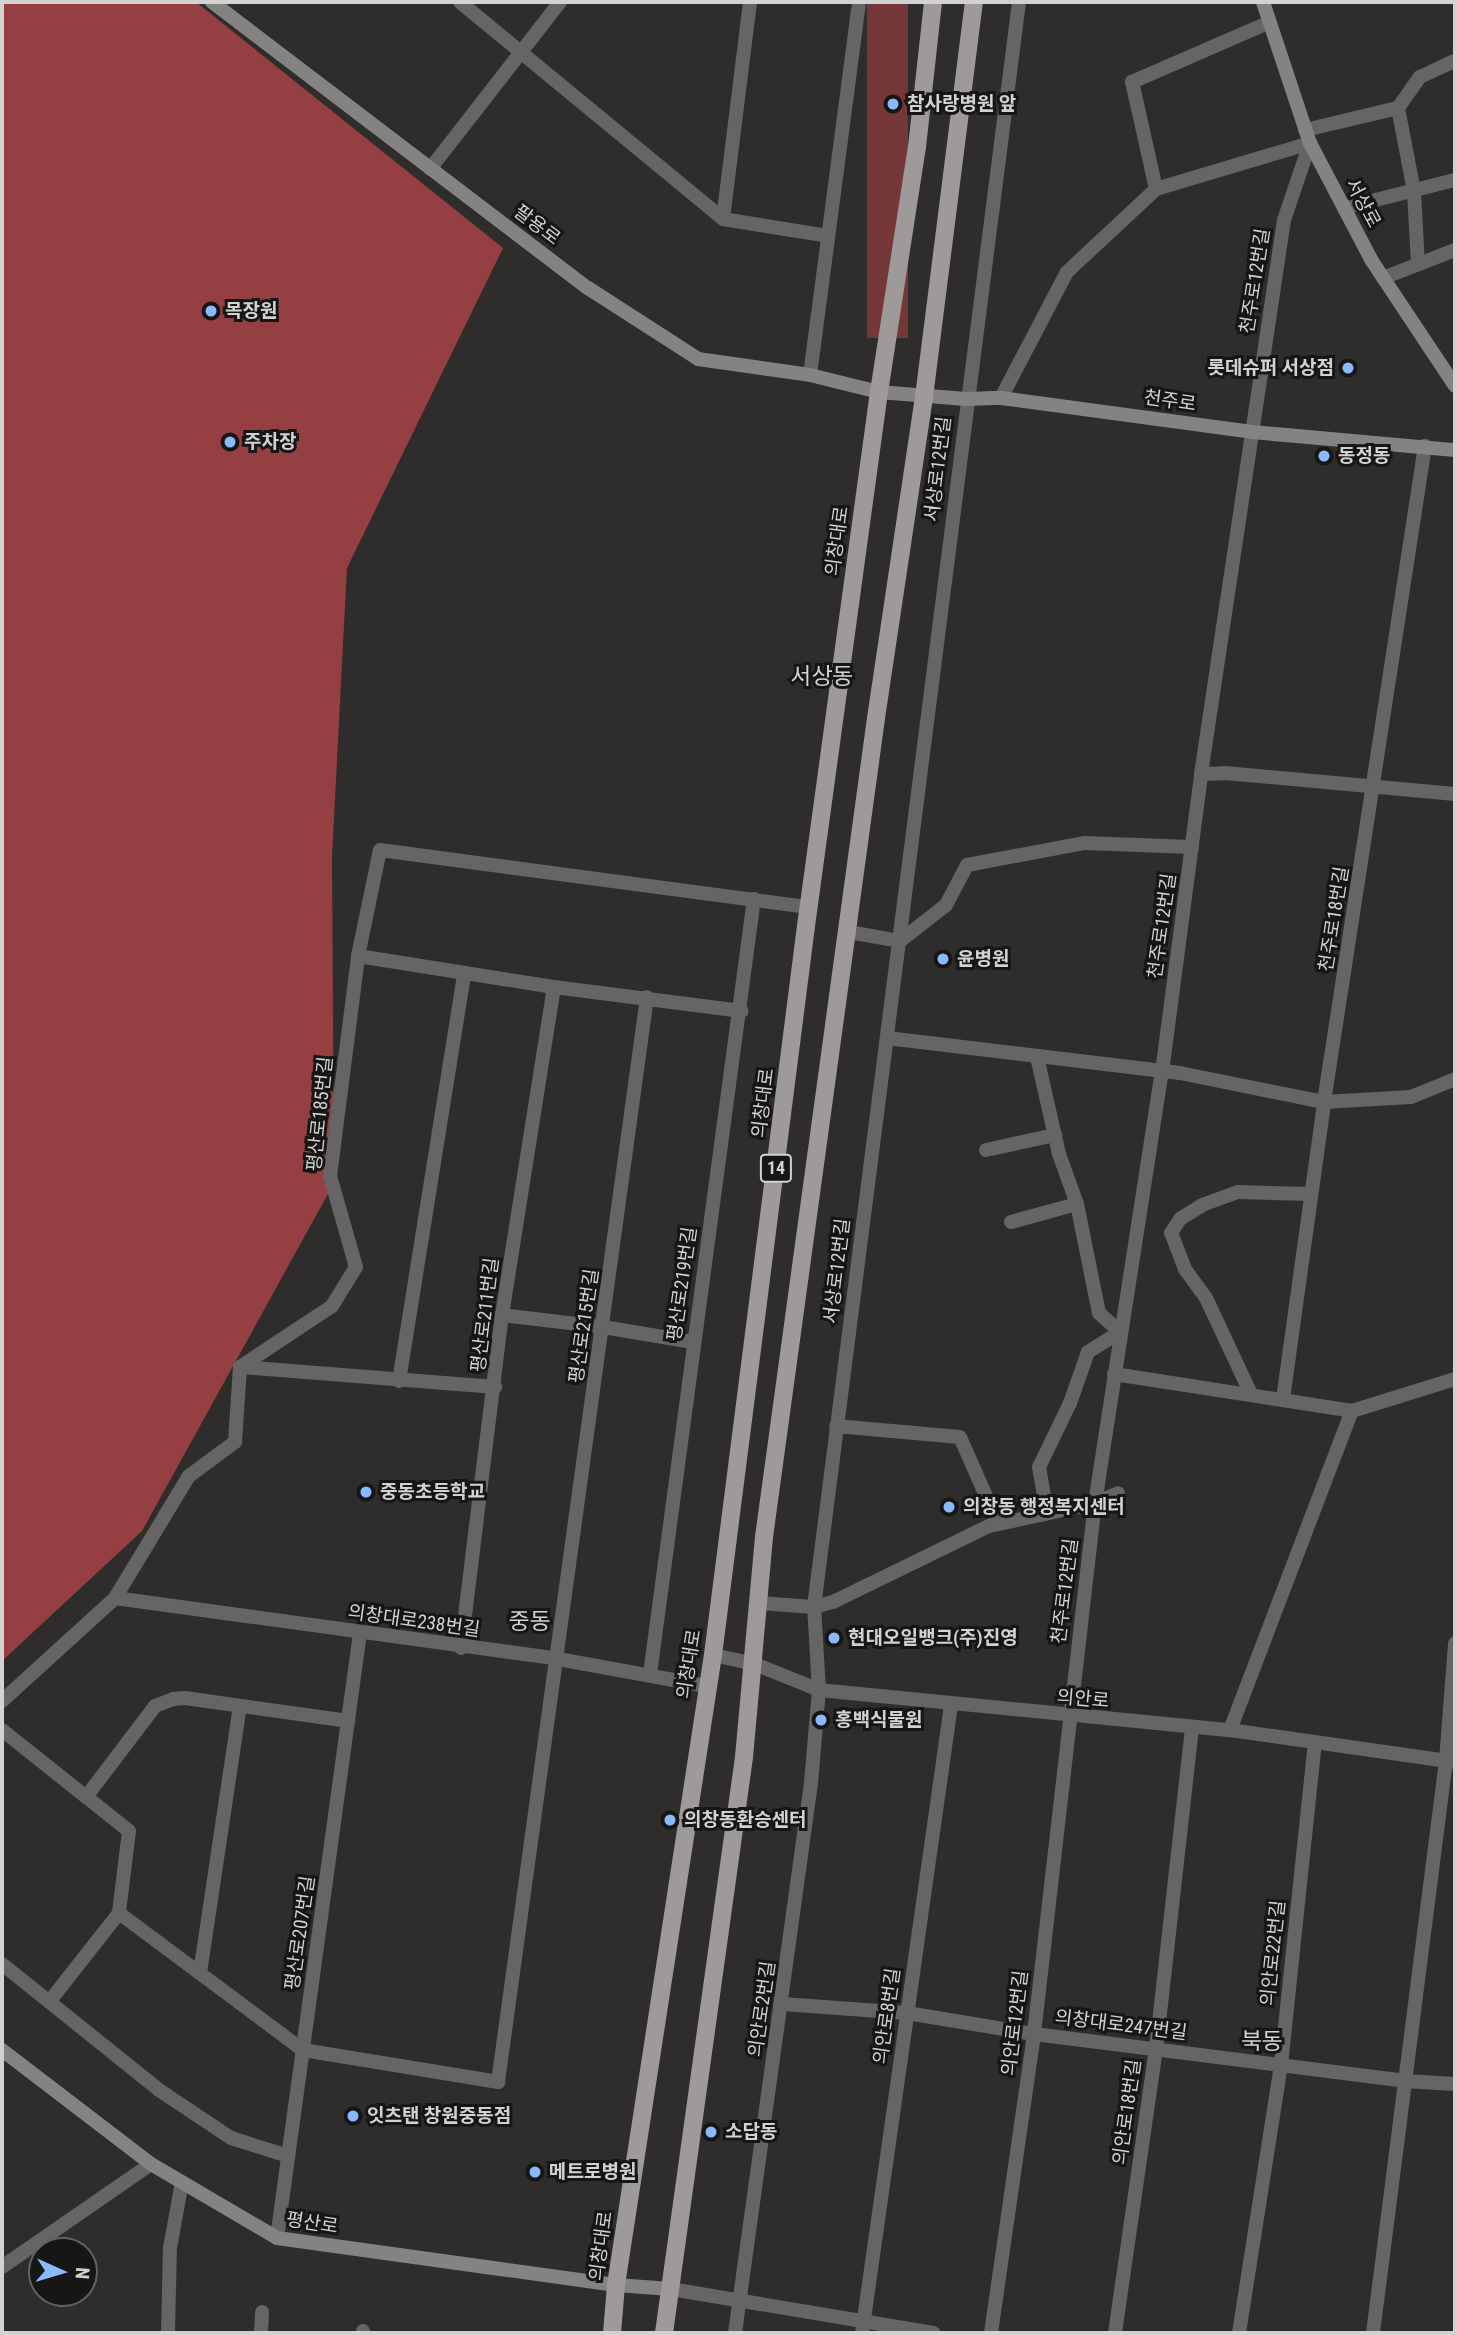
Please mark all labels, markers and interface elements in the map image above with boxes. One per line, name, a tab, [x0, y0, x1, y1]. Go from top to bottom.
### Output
place label: 참사랑병원 앞	[907, 93, 1016, 115]
marker: 참사랑병원 앞	[885, 96, 901, 112]
street label: 서상로	[1341, 174, 1385, 232]
street label: 팔용로	[509, 200, 565, 250]
street label: 천주로12번길	[1235, 227, 1275, 335]
place label: 목장원	[225, 300, 277, 322]
marker: 목장원	[203, 303, 219, 319]
place label: 롯데슈퍼 서상점	[1207, 357, 1334, 379]
marker: 롯데슈퍼 서상점	[1340, 360, 1356, 376]
street label: 천주로	[1142, 386, 1198, 416]
street label: 서상로12번길	[920, 415, 956, 523]
place label: 주차장	[244, 431, 296, 453]
marker: 주차장	[222, 434, 238, 450]
place label: 동정동	[1338, 445, 1390, 467]
marker: 동정동	[1316, 448, 1332, 464]
street label: 의창대로	[821, 505, 853, 577]
district label: 서상동	[790, 663, 854, 691]
street label: 천주로18번길	[1314, 865, 1354, 973]
street label: 천주로12번길	[1143, 872, 1181, 980]
place label: 윤병원	[957, 948, 1009, 970]
marker: 윤병원	[935, 951, 951, 967]
street label: 평산로185번길	[303, 1055, 337, 1173]
street label: 의창대로	[747, 1067, 779, 1139]
road number: 14	[758, 1154, 794, 1182]
street label: 서상로12번길	[819, 1217, 855, 1325]
street label: 평산로219번길	[663, 1225, 701, 1343]
street label: 평산로211번길	[467, 1256, 503, 1374]
street label: 평산로215번길	[565, 1267, 603, 1385]
place label: 중동초등학교	[380, 1481, 485, 1503]
marker: 중동초등학교	[358, 1484, 374, 1500]
place label: 의창동 행정복지센터	[963, 1496, 1125, 1518]
marker: 의창동 행정복지센터	[941, 1499, 957, 1515]
street label: 천주로12번길	[1047, 1537, 1083, 1645]
street label: 의창대로238번길	[347, 1600, 481, 1642]
district label: 중동	[509, 1608, 551, 1636]
place label: 현대오일뱅크(주)진영	[848, 1627, 1018, 1649]
street label: 의창대로	[672, 1628, 706, 1700]
marker: 현대오일뱅크(주)진영	[826, 1630, 842, 1646]
street label: 의안로	[1056, 1685, 1110, 1713]
place label: 홍백식물원	[835, 1709, 922, 1731]
marker: 홍백식물원	[813, 1712, 829, 1728]
place label: 의창동환승센터	[684, 1809, 806, 1831]
marker: 의창동환승센터	[662, 1812, 678, 1828]
street label: 평산로207번길	[281, 1874, 319, 1992]
street label: 의안로22번길	[1256, 1899, 1290, 2007]
street label: 의안로2번길	[744, 1959, 780, 2059]
street label: 의안로8번길	[869, 1966, 905, 2066]
street label: 의안로12번길	[997, 1969, 1033, 2077]
street label: 의창대로247번길	[1054, 2006, 1188, 2044]
district label: 북동	[1241, 2028, 1283, 2056]
street label: 의안로18번길	[1108, 2058, 1146, 2166]
place label: 잇츠탠 창원중동점	[367, 2105, 511, 2127]
marker: 잇츠탠 창원중동점	[345, 2108, 361, 2124]
place label: 소답동	[725, 2121, 777, 2143]
marker: 소답동	[703, 2124, 719, 2140]
place label: 메트로병원	[549, 2161, 636, 2183]
marker: 메트로병원	[527, 2164, 543, 2180]
street label: 평산로	[284, 2208, 340, 2238]
street label: 의창대로	[585, 2210, 617, 2282]
north arrow	[28, 2237, 98, 2307]
text: N	[71, 2267, 94, 2280]

